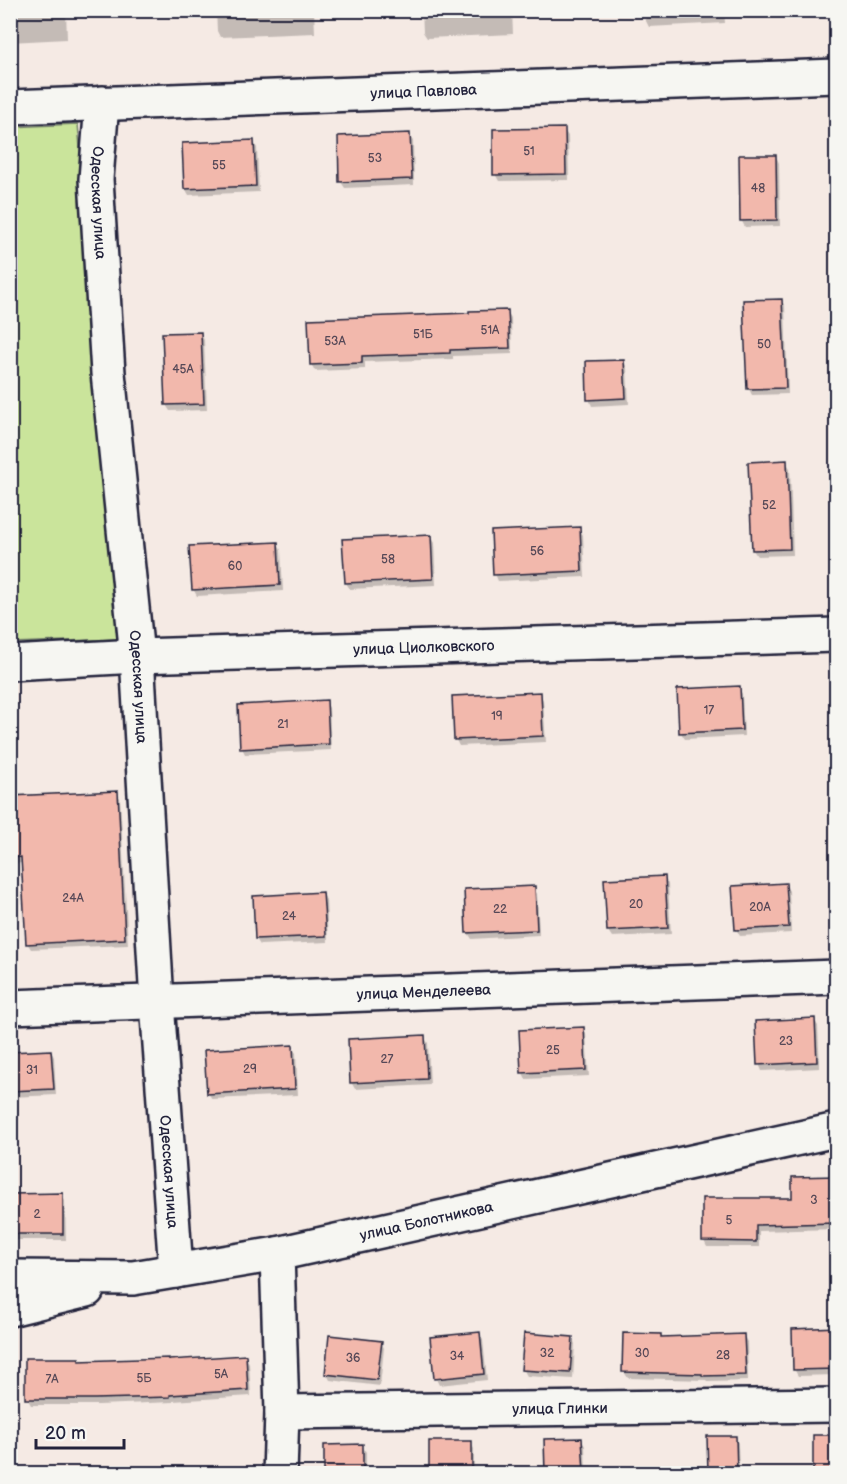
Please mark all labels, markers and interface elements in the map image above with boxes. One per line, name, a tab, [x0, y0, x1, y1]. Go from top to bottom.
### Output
street label: улица Павлова	[370, 80, 478, 103]
house number: 51	[523, 144, 535, 159]
street label: Одесская улица	[86, 145, 110, 260]
house number: 53	[368, 151, 382, 166]
house number: 55	[212, 158, 226, 173]
house number: 48	[751, 181, 765, 196]
house number: 51А	[481, 323, 500, 338]
house number: 51Б	[413, 327, 434, 342]
house number: 53А	[324, 334, 346, 349]
house number: 50	[757, 337, 771, 352]
house number: 45А	[172, 362, 194, 377]
house number: 52	[762, 498, 776, 513]
house number: 56	[530, 544, 544, 559]
house number: 58	[381, 552, 395, 567]
house number: 60	[228, 559, 242, 574]
street label: Одесская улица	[124, 629, 151, 744]
street label: улица Циолковского	[353, 636, 495, 660]
house number: 17	[704, 703, 714, 718]
house number: 19	[491, 709, 503, 724]
house number: 21	[277, 717, 289, 732]
house number: 24А	[62, 891, 84, 906]
house number: 20	[629, 897, 643, 912]
house number: 20А	[749, 900, 771, 915]
house number: 22	[493, 902, 507, 917]
house number: 24	[282, 909, 297, 924]
street label: улица Менделеева	[356, 981, 491, 1004]
house number: 23	[779, 1034, 793, 1049]
house number: 25	[546, 1043, 560, 1058]
house number: 27	[381, 1052, 394, 1067]
house number: 29	[243, 1062, 257, 1077]
house number: 31	[26, 1063, 38, 1078]
street label: Одесская улица	[155, 1115, 182, 1229]
house number: 3	[810, 1193, 818, 1208]
street label: улица Болотникова	[358, 1197, 495, 1245]
house number: 2	[33, 1207, 41, 1222]
house number: 5	[726, 1213, 733, 1228]
house number: 32	[540, 1346, 554, 1361]
house number: 30	[635, 1346, 649, 1361]
house number: 28	[716, 1348, 730, 1363]
house number: 34	[450, 1349, 465, 1364]
house number: 36	[346, 1351, 360, 1366]
house number: 5А	[214, 1367, 229, 1382]
house number: 5Б	[136, 1371, 152, 1386]
house number: 7А	[45, 1372, 59, 1387]
street label: улица Глинки	[512, 1399, 608, 1419]
scale bar	[36, 1412, 124, 1450]
text: 20 m	[45, 1423, 86, 1444]

